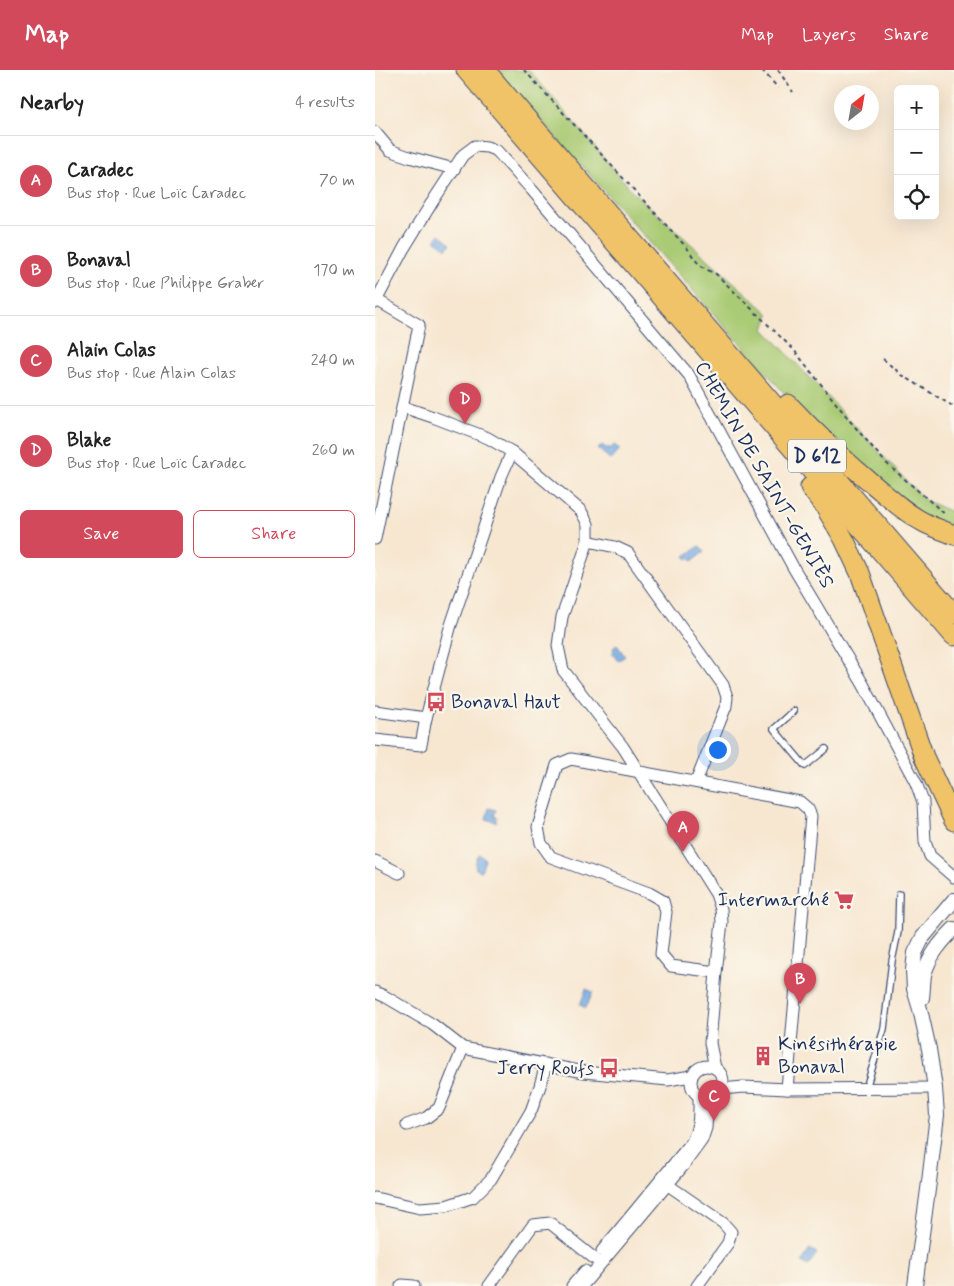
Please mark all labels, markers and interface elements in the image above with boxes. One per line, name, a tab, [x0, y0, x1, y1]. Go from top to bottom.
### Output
text: Map	[25, 20, 69, 51]
text: Map	[741, 23, 774, 47]
text: Layers	[802, 23, 856, 47]
text: Share	[884, 23, 929, 47]
north arrow	[834, 85, 879, 130]
map controls	[894, 85, 939, 220]
button: +	[894, 85, 939, 130]
text: Nearby	[20, 89, 84, 117]
text: 4 results	[295, 92, 355, 113]
button: −	[894, 130, 939, 175]
text: Caradec	[67, 158, 133, 183]
text: A	[31, 170, 41, 191]
text: 70 m	[319, 170, 355, 191]
button: locate	[894, 175, 939, 220]
text: Bus stop · Rue Loïc Caradec	[67, 183, 246, 204]
text: Bonaval	[67, 248, 131, 273]
text: B	[31, 260, 41, 281]
text: 170 m	[313, 260, 355, 281]
text: Bus stop · Rue Philippe Graber	[67, 273, 264, 294]
text: Alain Colas	[67, 338, 156, 363]
text: C	[30, 350, 42, 371]
text: 240 m	[311, 350, 355, 371]
street label: CHEMIN DE SAINT-GENIÈS	[688, 356, 840, 594]
text: Bus stop · Rue Alain Colas	[67, 363, 236, 384]
pin: D	[449, 383, 481, 424]
text: Blake	[67, 428, 111, 453]
text: D	[30, 440, 42, 461]
text: 260 m	[312, 440, 355, 461]
road number: D 612	[788, 440, 846, 472]
text: Bus stop · Rue Loïc Caradec	[67, 453, 246, 474]
button: Save	[20, 510, 183, 558]
button: Share	[193, 510, 355, 558]
place label: Bonaval Haut	[451, 689, 561, 716]
bus stop icon: Bonaval Haut	[425, 691, 447, 713]
your location	[705, 737, 731, 763]
pin: A	[667, 811, 699, 852]
place label: Intermarché	[718, 887, 829, 914]
supermarket icon: Intermarché	[833, 889, 855, 911]
pin: B	[784, 963, 816, 1004]
place label: Kinésithérapie Bonaval	[778, 1031, 897, 1081]
building icon: Kinésithérapie Bonaval	[752, 1045, 774, 1067]
place label: Jerry Roufs	[497, 1055, 594, 1082]
bus stop icon: Jerry Roufs	[598, 1057, 620, 1079]
pin: C	[698, 1080, 730, 1121]

